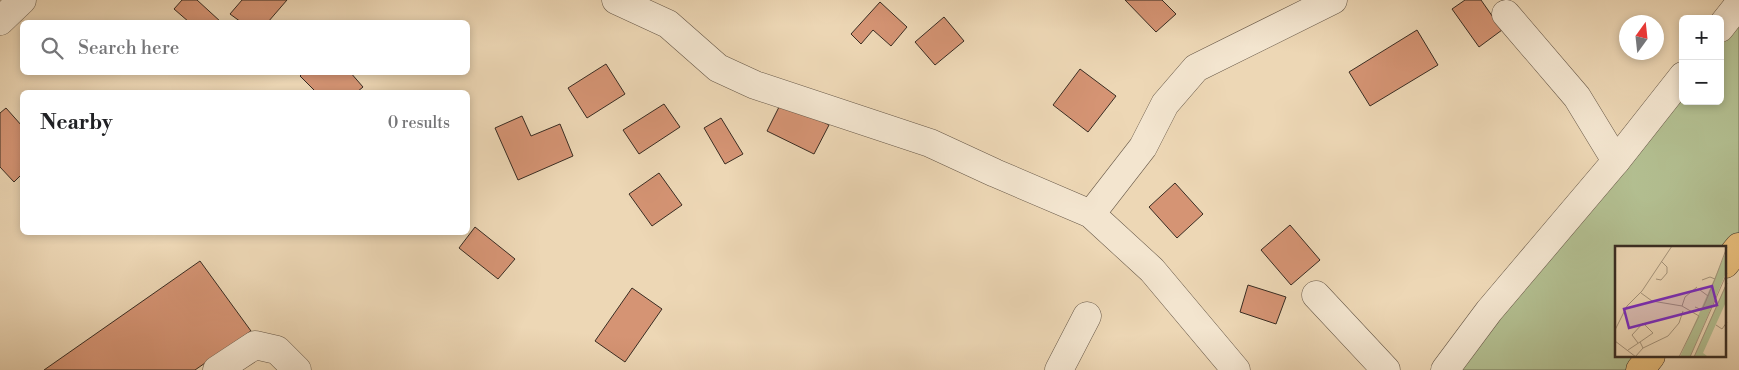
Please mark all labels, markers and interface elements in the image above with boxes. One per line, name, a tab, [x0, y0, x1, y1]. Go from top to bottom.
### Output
north arrow	[1619, 15, 1664, 60]
map controls	[1679, 15, 1724, 105]
button: +	[1679, 15, 1724, 60]
search box	[20, 20, 470, 75]
icon: search	[38, 34, 66, 62]
text: Search here	[78, 36, 179, 60]
button: −	[1679, 60, 1724, 105]
text: Nearby	[40, 110, 113, 136]
text: 0 results	[388, 113, 450, 133]
inset map	[1615, 246, 1726, 358]

